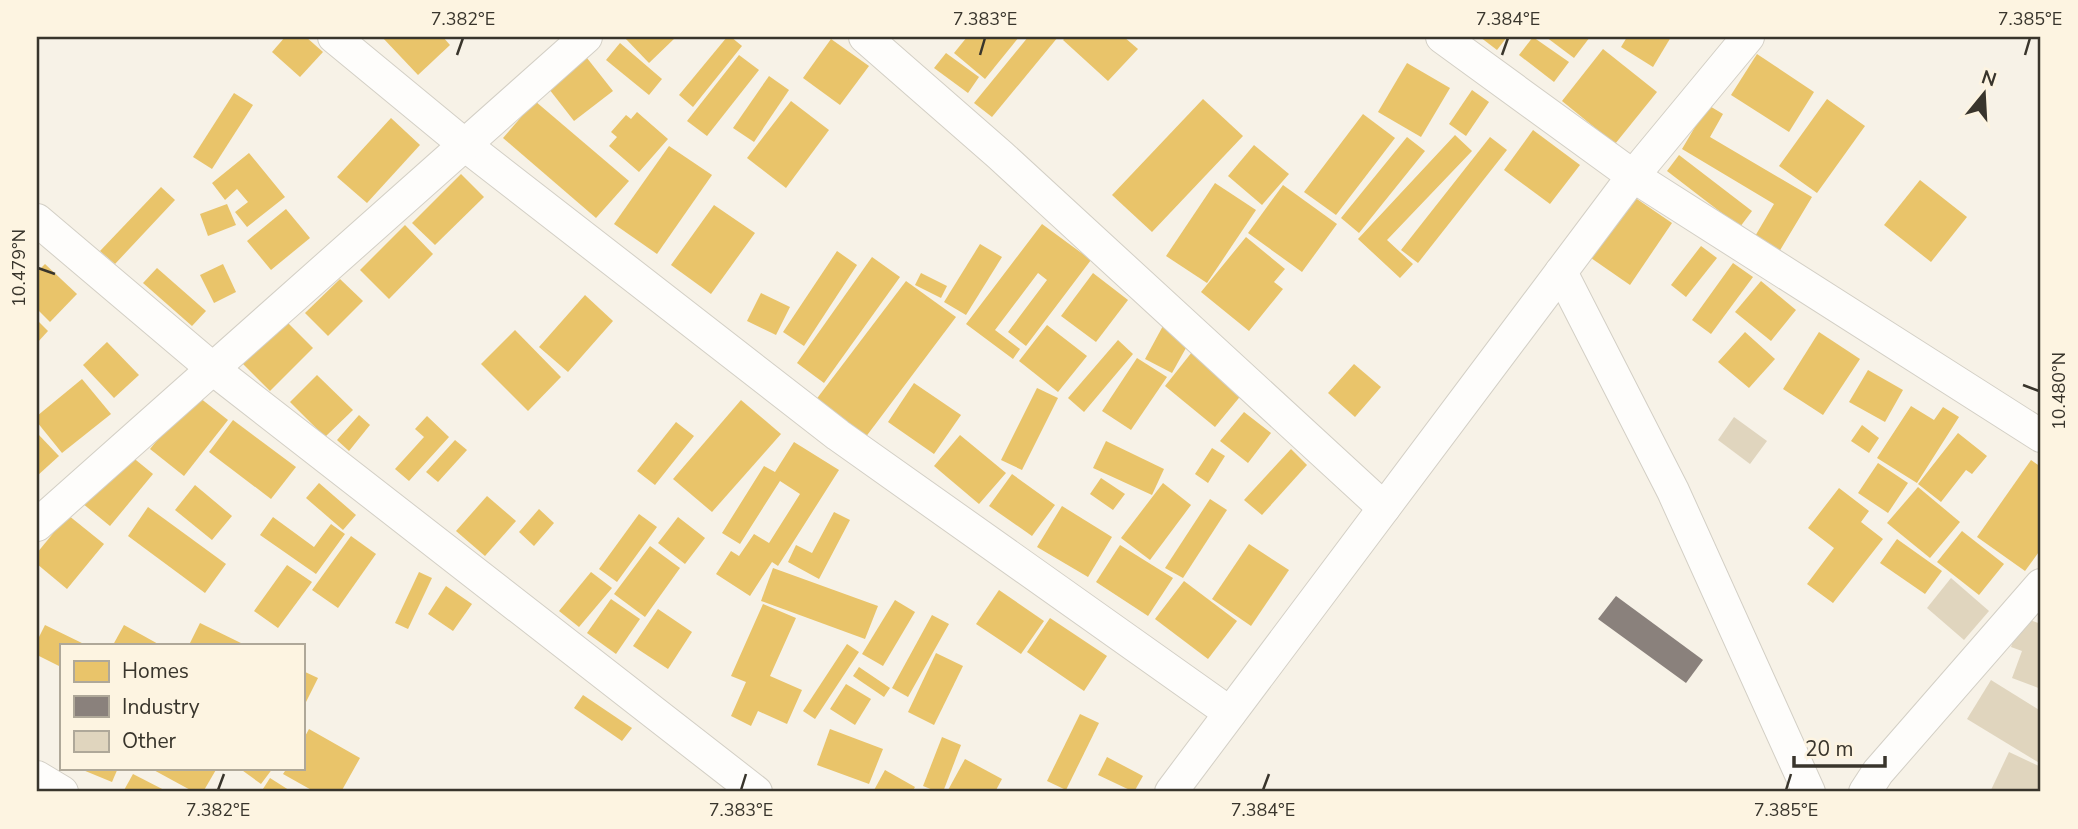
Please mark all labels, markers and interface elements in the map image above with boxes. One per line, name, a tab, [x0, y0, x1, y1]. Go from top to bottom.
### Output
text: 7.382°E	[431, 7, 495, 31]
text: 7.383°E	[953, 7, 1017, 31]
text: 7.384°E	[1476, 7, 1540, 31]
text: 7.385°E	[1998, 7, 2062, 31]
north arrow	[1948, 60, 2018, 130]
text: N	[1978, 64, 2000, 93]
text: 10.479°N	[7, 229, 31, 307]
text: 10.480°N	[2047, 352, 2071, 430]
legend	[60, 644, 304, 770]
text: Homes	[122, 657, 189, 685]
text: Industry	[122, 693, 200, 721]
scale bar	[1794, 724, 1885, 768]
text: Other	[122, 727, 177, 755]
text: 20 m	[1805, 735, 1854, 763]
text: 7.382°E	[186, 798, 250, 822]
text: 7.383°E	[709, 798, 773, 822]
text: 7.384°E	[1231, 798, 1295, 822]
text: 7.385°E	[1754, 798, 1818, 822]

